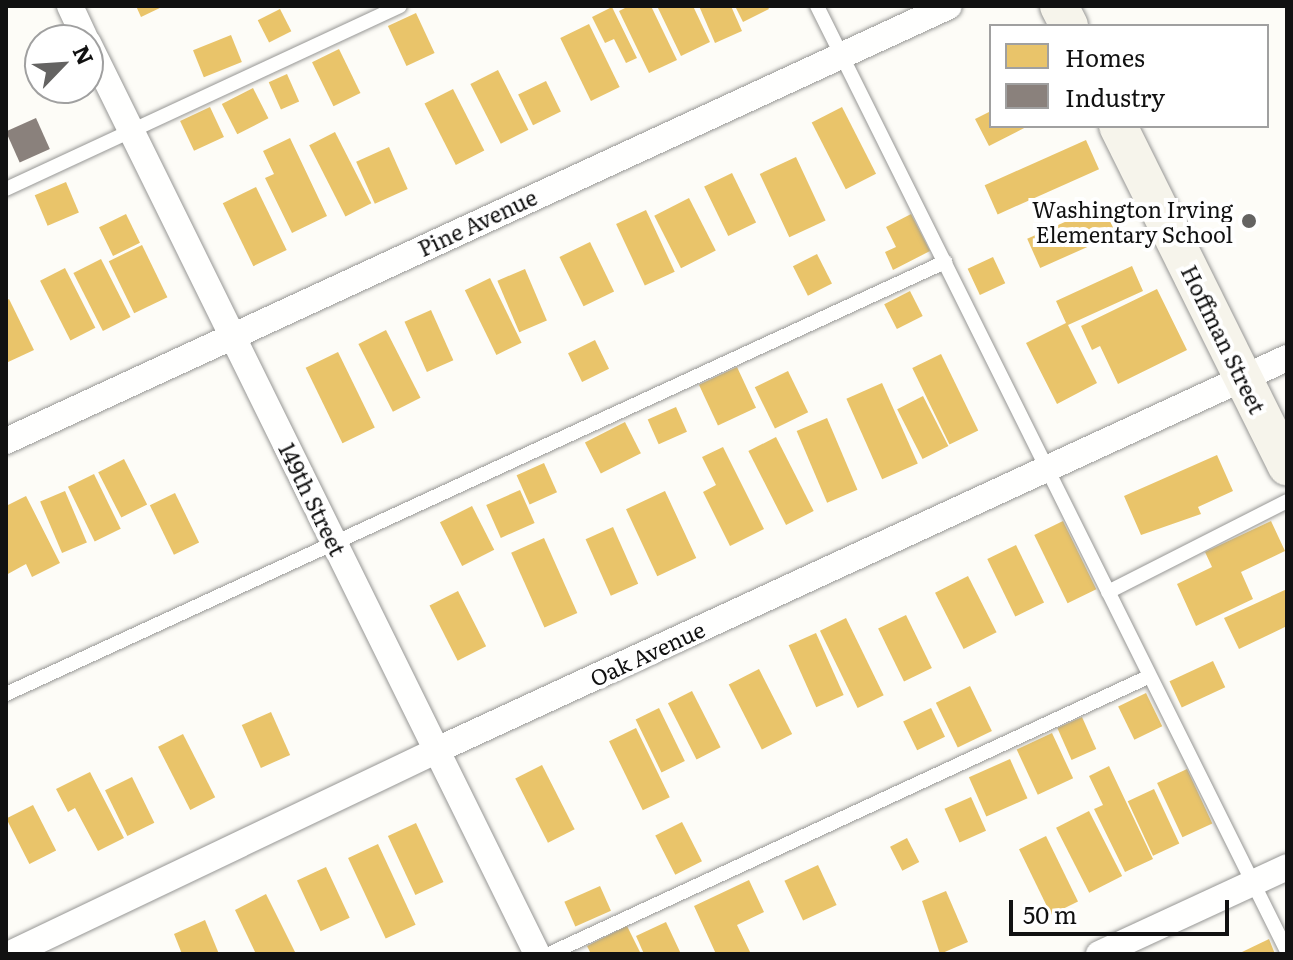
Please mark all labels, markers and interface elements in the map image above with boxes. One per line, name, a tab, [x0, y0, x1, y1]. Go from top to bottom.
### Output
north arrow	[24, 24, 104, 104]
legend	[989, 24, 1269, 128]
text: N	[66, 39, 103, 70]
text: Homes	[1065, 39, 1145, 74]
text: Industry	[1065, 79, 1165, 114]
street label: Pine Avenue	[413, 183, 541, 261]
place label: Washington Irving Elementary School	[1032, 195, 1233, 246]
marker: Washington Irving Elementary School	[1240, 212, 1258, 230]
street label: Hoffman Street	[1177, 260, 1271, 418]
street label: 149th Street	[274, 438, 352, 560]
street label: Oak Avenue	[585, 615, 709, 691]
scale bar	[1013, 884, 1233, 934]
text: 50 m	[1023, 896, 1077, 931]

